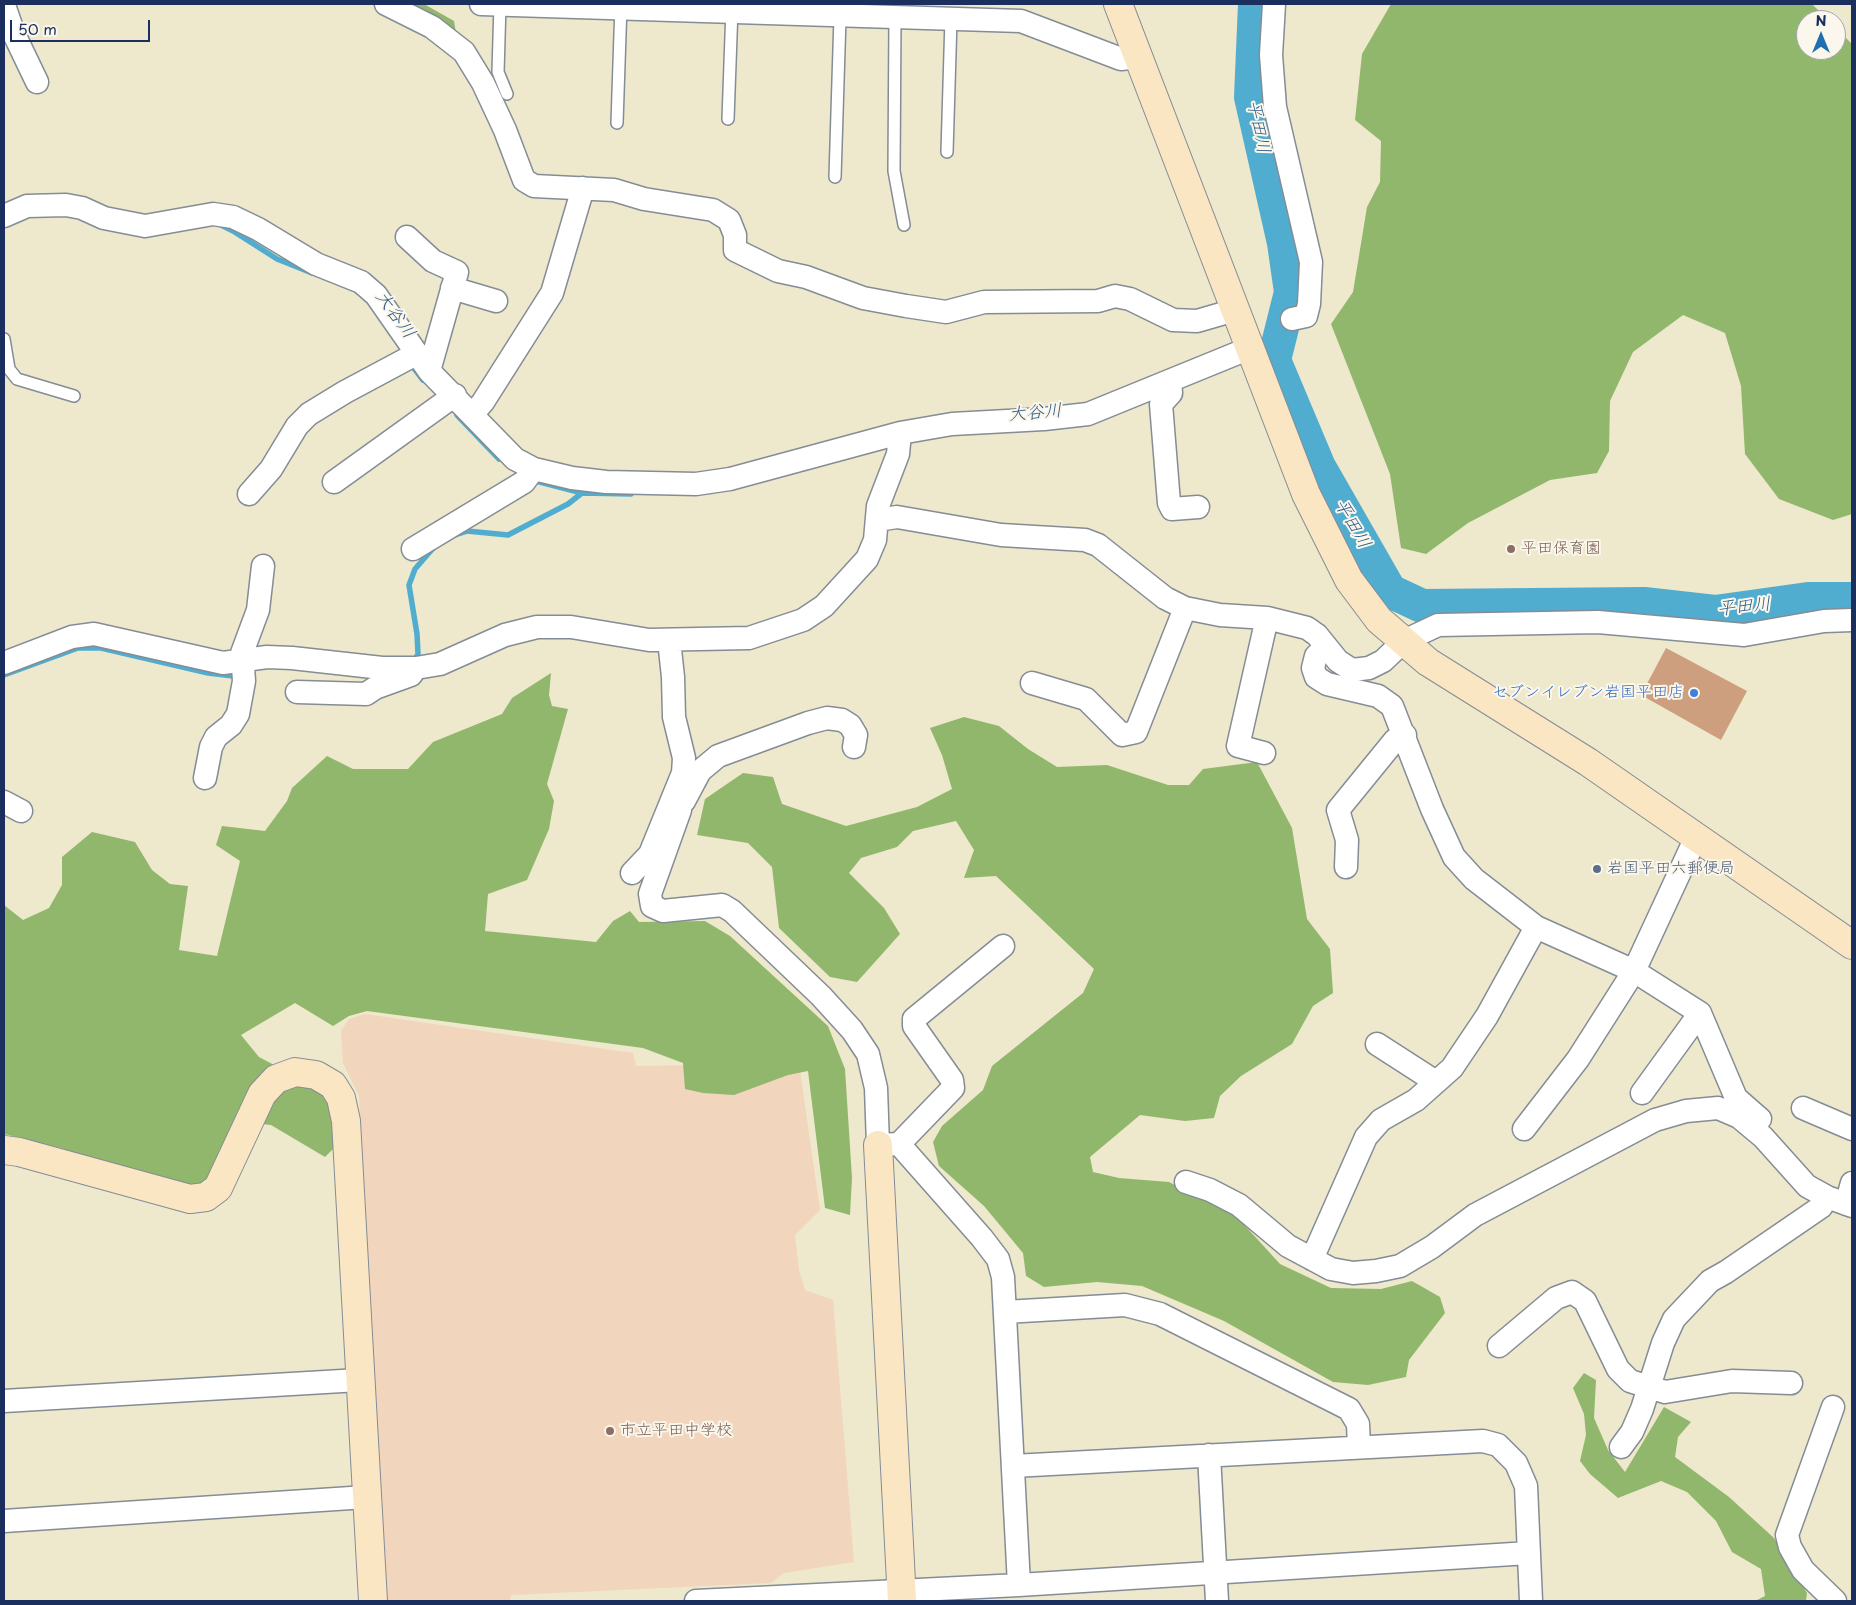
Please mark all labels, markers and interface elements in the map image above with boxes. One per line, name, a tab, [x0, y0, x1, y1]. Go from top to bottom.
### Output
scale bar	[12, 10, 152, 42]
north arrow	[1796, 10, 1846, 60]
text: N	[1815, 10, 1827, 31]
text: 50 m	[18, 17, 57, 40]
water label: 平田川	[1242, 98, 1274, 156]
water label: 大谷川	[370, 287, 420, 343]
water label: 大谷川	[1007, 400, 1063, 426]
water label: 平田川	[1329, 495, 1375, 553]
place label: 平田保育園	[1521, 539, 1601, 559]
marker: 平田保育園	[1505, 543, 1517, 555]
water label: 平田川	[1716, 593, 1772, 621]
place label: セブンイレブン岩国平田店	[1492, 683, 1684, 703]
marker: セブンイレブン岩国平田店	[1688, 687, 1700, 699]
place label: 岩国平田六郵便局	[1607, 859, 1735, 879]
marker: 岩国平田六郵便局	[1591, 863, 1603, 875]
place label: 市立平田中学校	[620, 1421, 732, 1441]
marker: 市立平田中学校	[604, 1425, 616, 1437]

